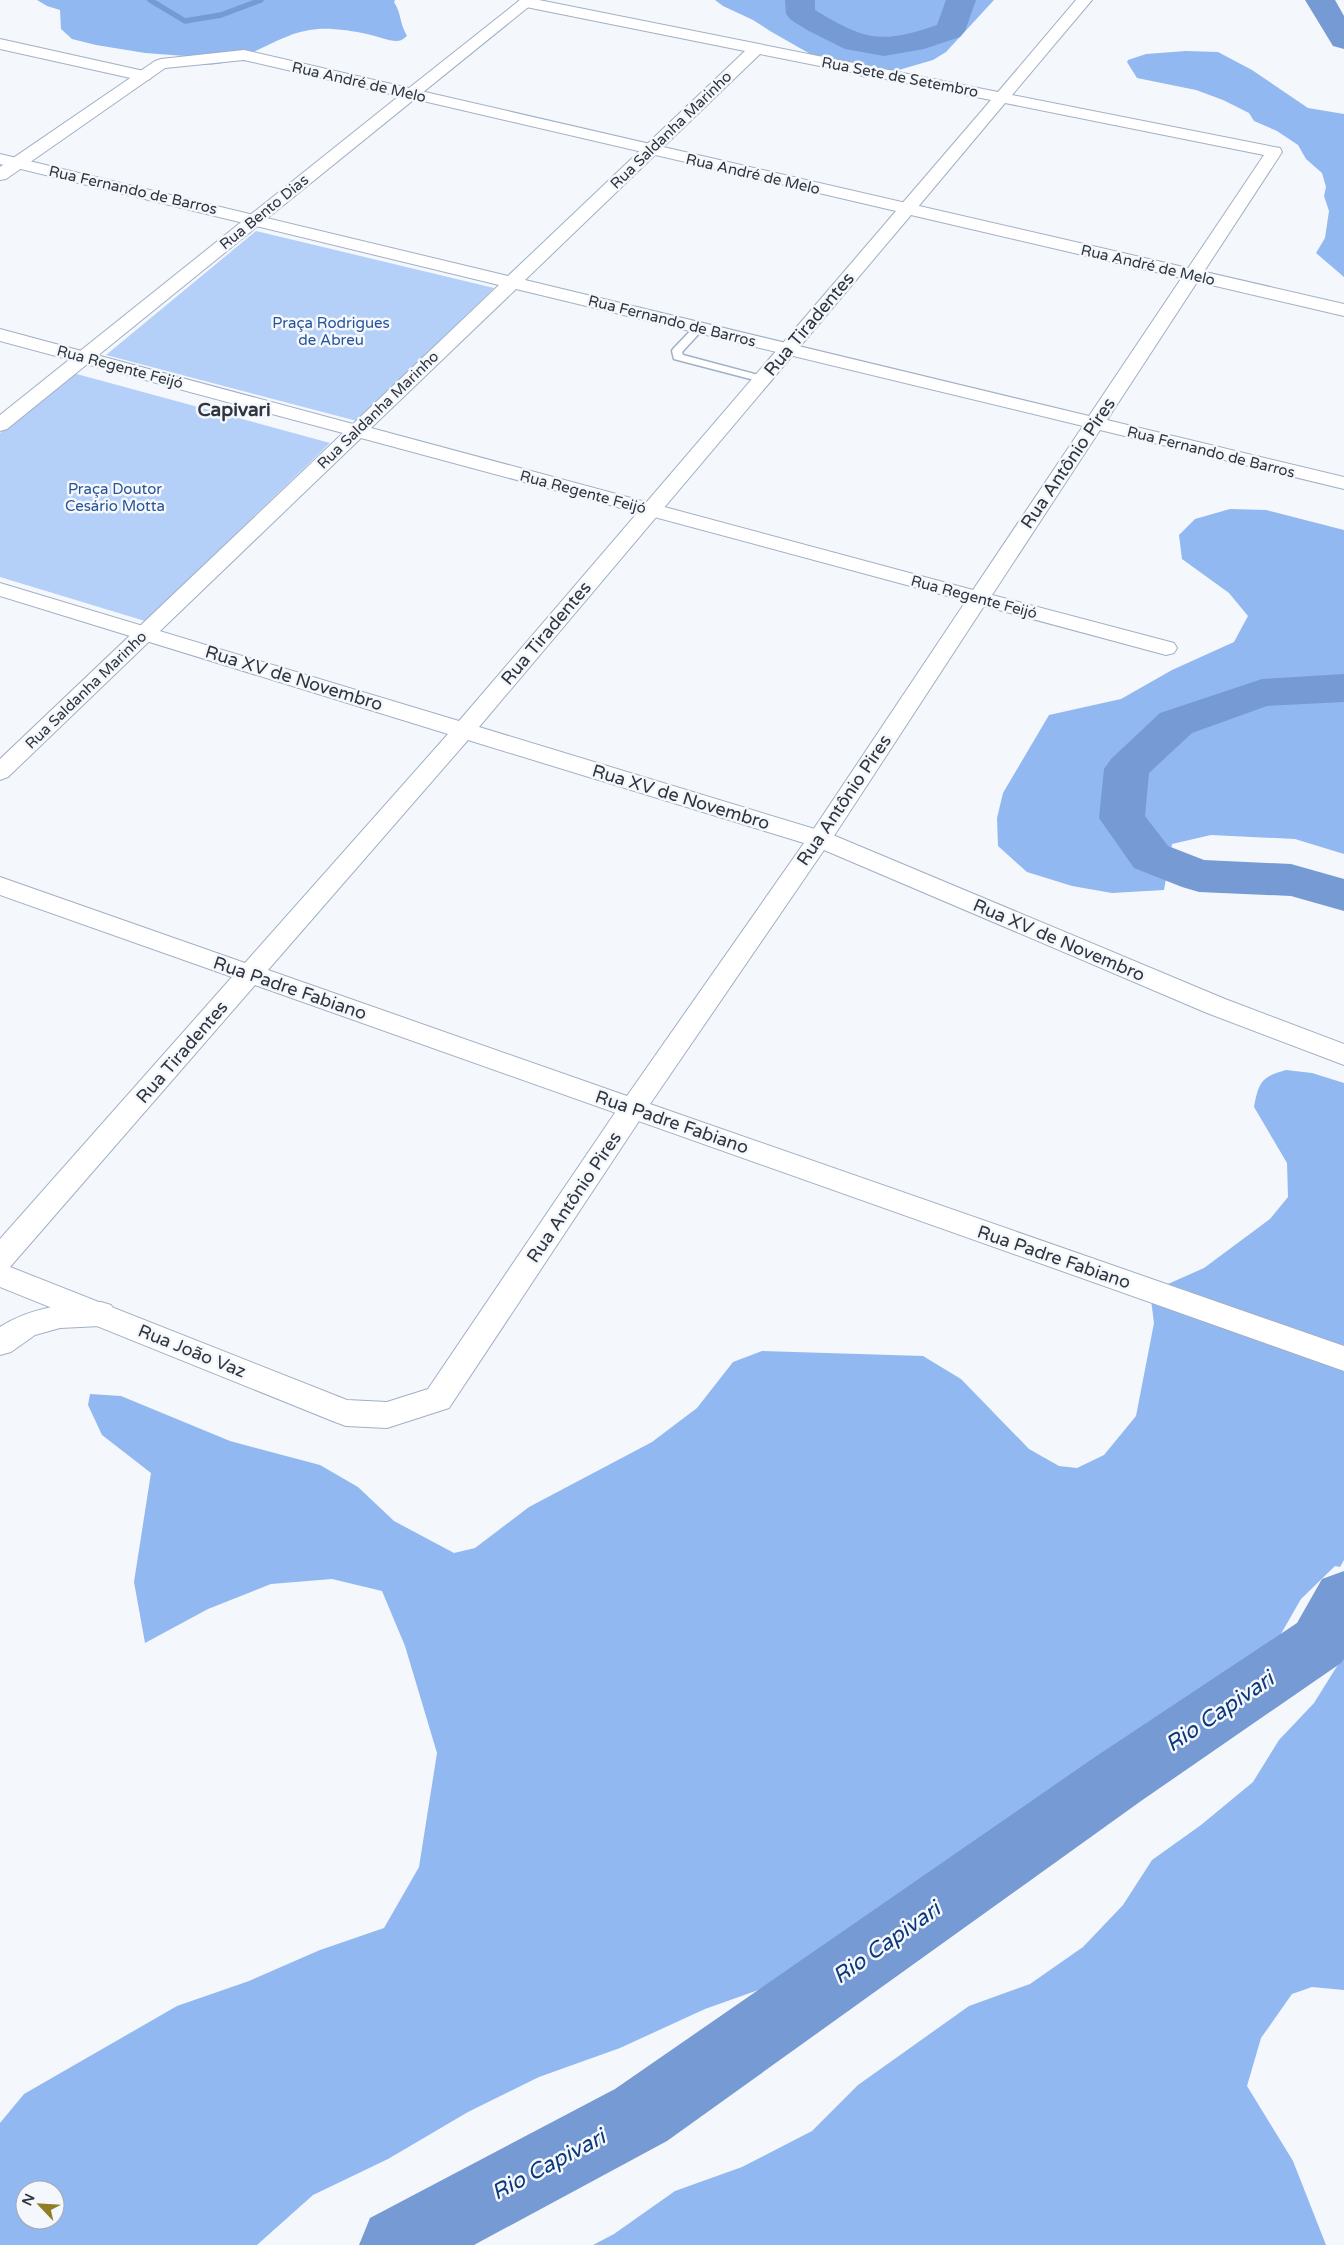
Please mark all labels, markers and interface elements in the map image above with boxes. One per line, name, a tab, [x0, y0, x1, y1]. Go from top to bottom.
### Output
street label: Rua Sete de Setembro	[820, 53, 980, 101]
street label: Rua André de Melo	[290, 58, 428, 106]
street label: Rua Saldanha Marinho	[607, 67, 735, 193]
street label: Rua André de Melo	[684, 150, 822, 198]
street label: Rua Fernando de Barros	[47, 162, 219, 218]
street label: Rua Bento Dias	[216, 171, 312, 253]
street label: Rua André de Melo	[1079, 241, 1217, 289]
street label: Rua Tiradentes	[759, 268, 859, 380]
street label: Rua Fernando de Barros	[586, 291, 758, 351]
park label: Praça Rodrigues de Abreu	[272, 314, 390, 349]
street label: Rua Regente Feijó	[55, 341, 185, 393]
street label: Rua Saldanha Marinho	[314, 347, 442, 473]
street label: Rua Antônio Pires	[1016, 393, 1120, 533]
district label: Capivari	[197, 399, 271, 422]
street label: Rua Fernando de Barros	[1125, 422, 1297, 482]
street label: Rua Regente Feijó	[518, 466, 648, 518]
park label: Praça Doutor Cesário Motta	[65, 480, 165, 515]
street label: Rua Regente Feijó	[909, 571, 1039, 623]
street label: Rua Tiradentes	[496, 577, 596, 689]
street label: Rua Saldanha Marinho	[22, 627, 150, 753]
street label: Rua XV de Novembro	[202, 640, 386, 716]
street label: Rua Antônio Pires	[792, 730, 896, 870]
street label: Rua XV de Novembro	[589, 759, 773, 835]
street label: Rua XV de Novembro	[970, 894, 1148, 986]
street label: Rua Padre Fabiano	[210, 951, 370, 1025]
street label: Rua Tiradentes	[131, 996, 233, 1108]
street label: Rua Padre Fabiano	[592, 1085, 752, 1159]
street label: Rua Antônio Pires	[522, 1127, 626, 1267]
street label: Rua Padre Fabiano	[974, 1220, 1134, 1294]
street label: Rua João Vaz	[135, 1319, 249, 1383]
water label: Rio Capivari	[1160, 1665, 1281, 1758]
water label: Rio Capivari	[828, 1895, 947, 1989]
water label: Rio Capivari	[487, 2123, 612, 2206]
north arrow	[15, 2180, 65, 2230]
text: N	[19, 2191, 39, 2208]

